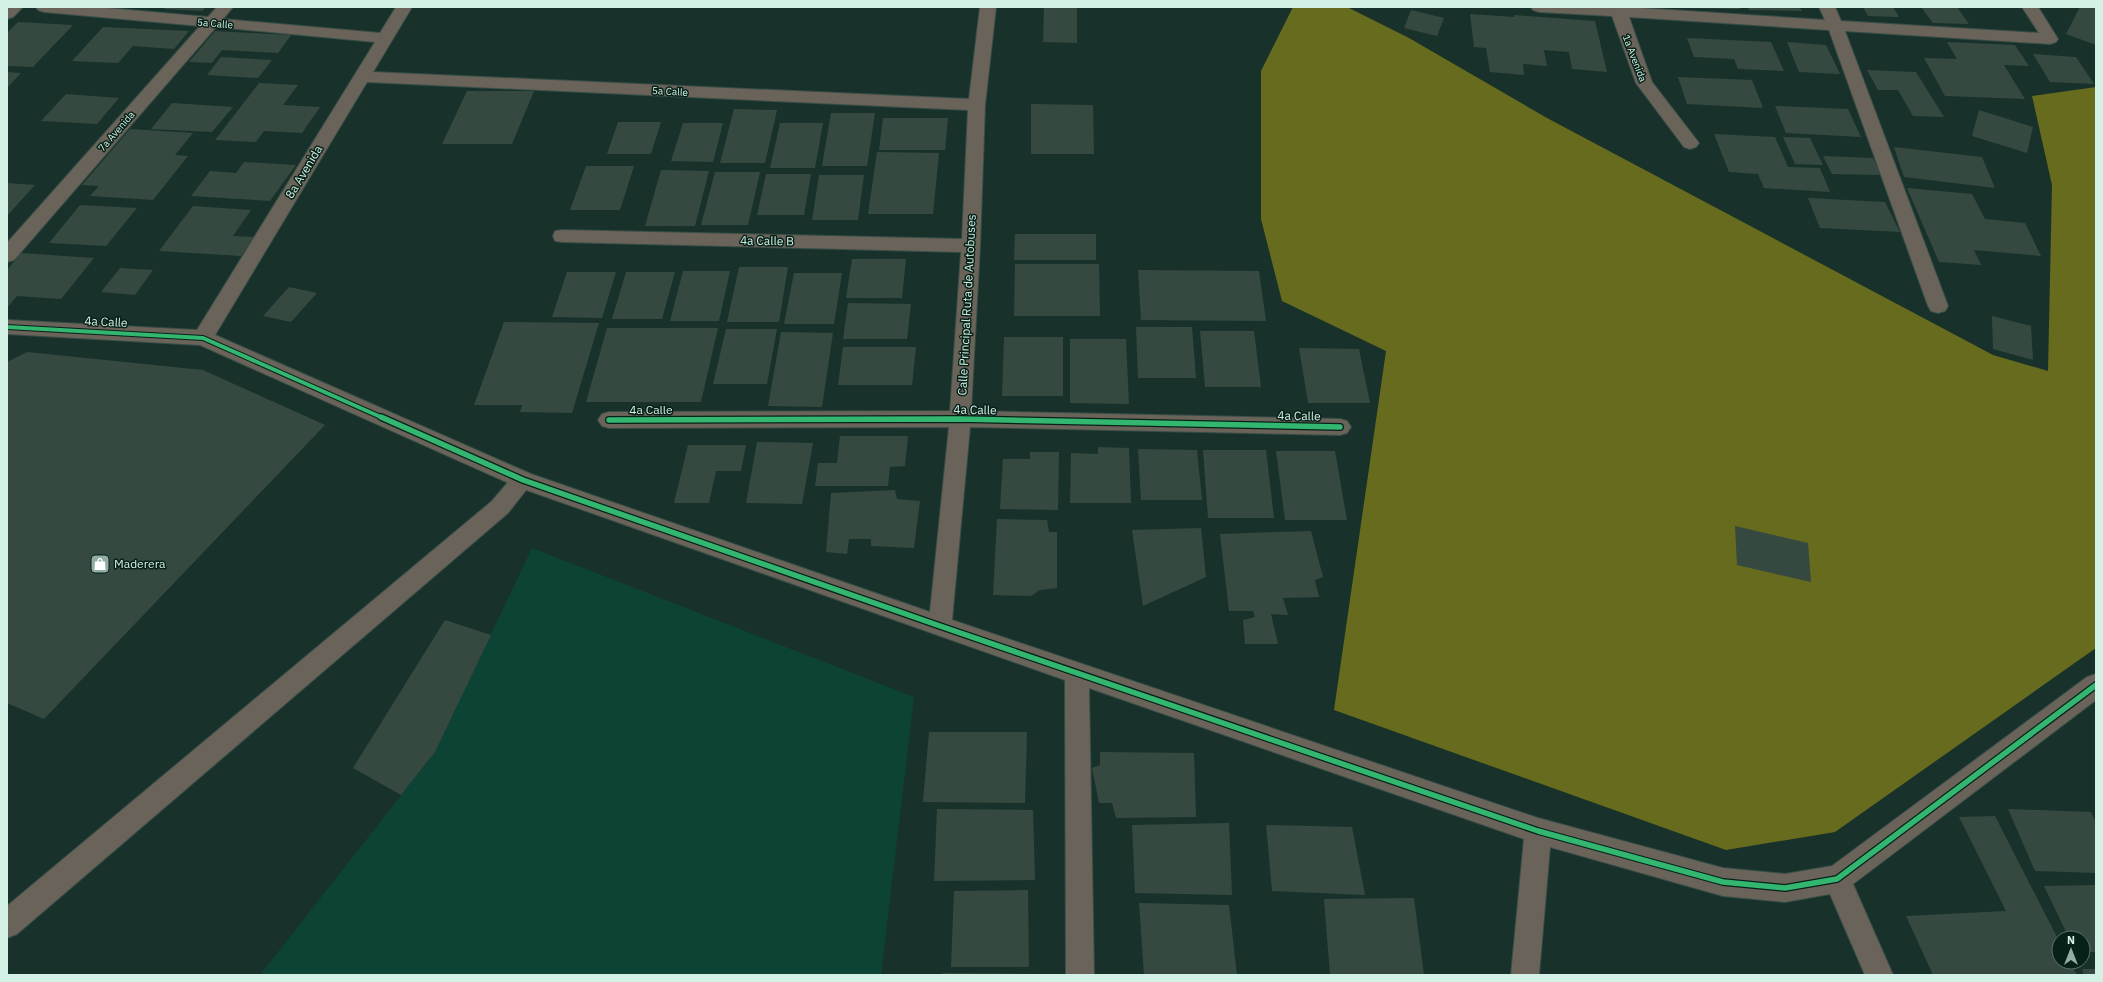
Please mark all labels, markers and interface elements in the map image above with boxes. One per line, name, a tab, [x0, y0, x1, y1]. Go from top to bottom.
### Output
street label: 5a Calle	[196, 15, 234, 32]
street label: 1a Avenida	[1620, 33, 1650, 84]
street label: 5a Calle	[652, 84, 689, 99]
street label: 7a Avenida	[95, 108, 138, 154]
street label: 8a Avenida	[282, 142, 326, 201]
street label: Calle Principal Ruta de Autobuses	[954, 214, 979, 396]
street label: 4a Calle B	[740, 233, 794, 248]
street label: 4a Calle	[84, 313, 128, 330]
street label: 4a Calle	[629, 402, 673, 417]
street label: 4a Calle	[953, 402, 997, 417]
street label: 4a Calle	[1277, 408, 1321, 423]
shop icon: Maderera	[89, 553, 111, 575]
place label: Maderera	[114, 556, 166, 571]
north arrow	[2051, 930, 2091, 970]
text: N	[2067, 933, 2075, 947]

